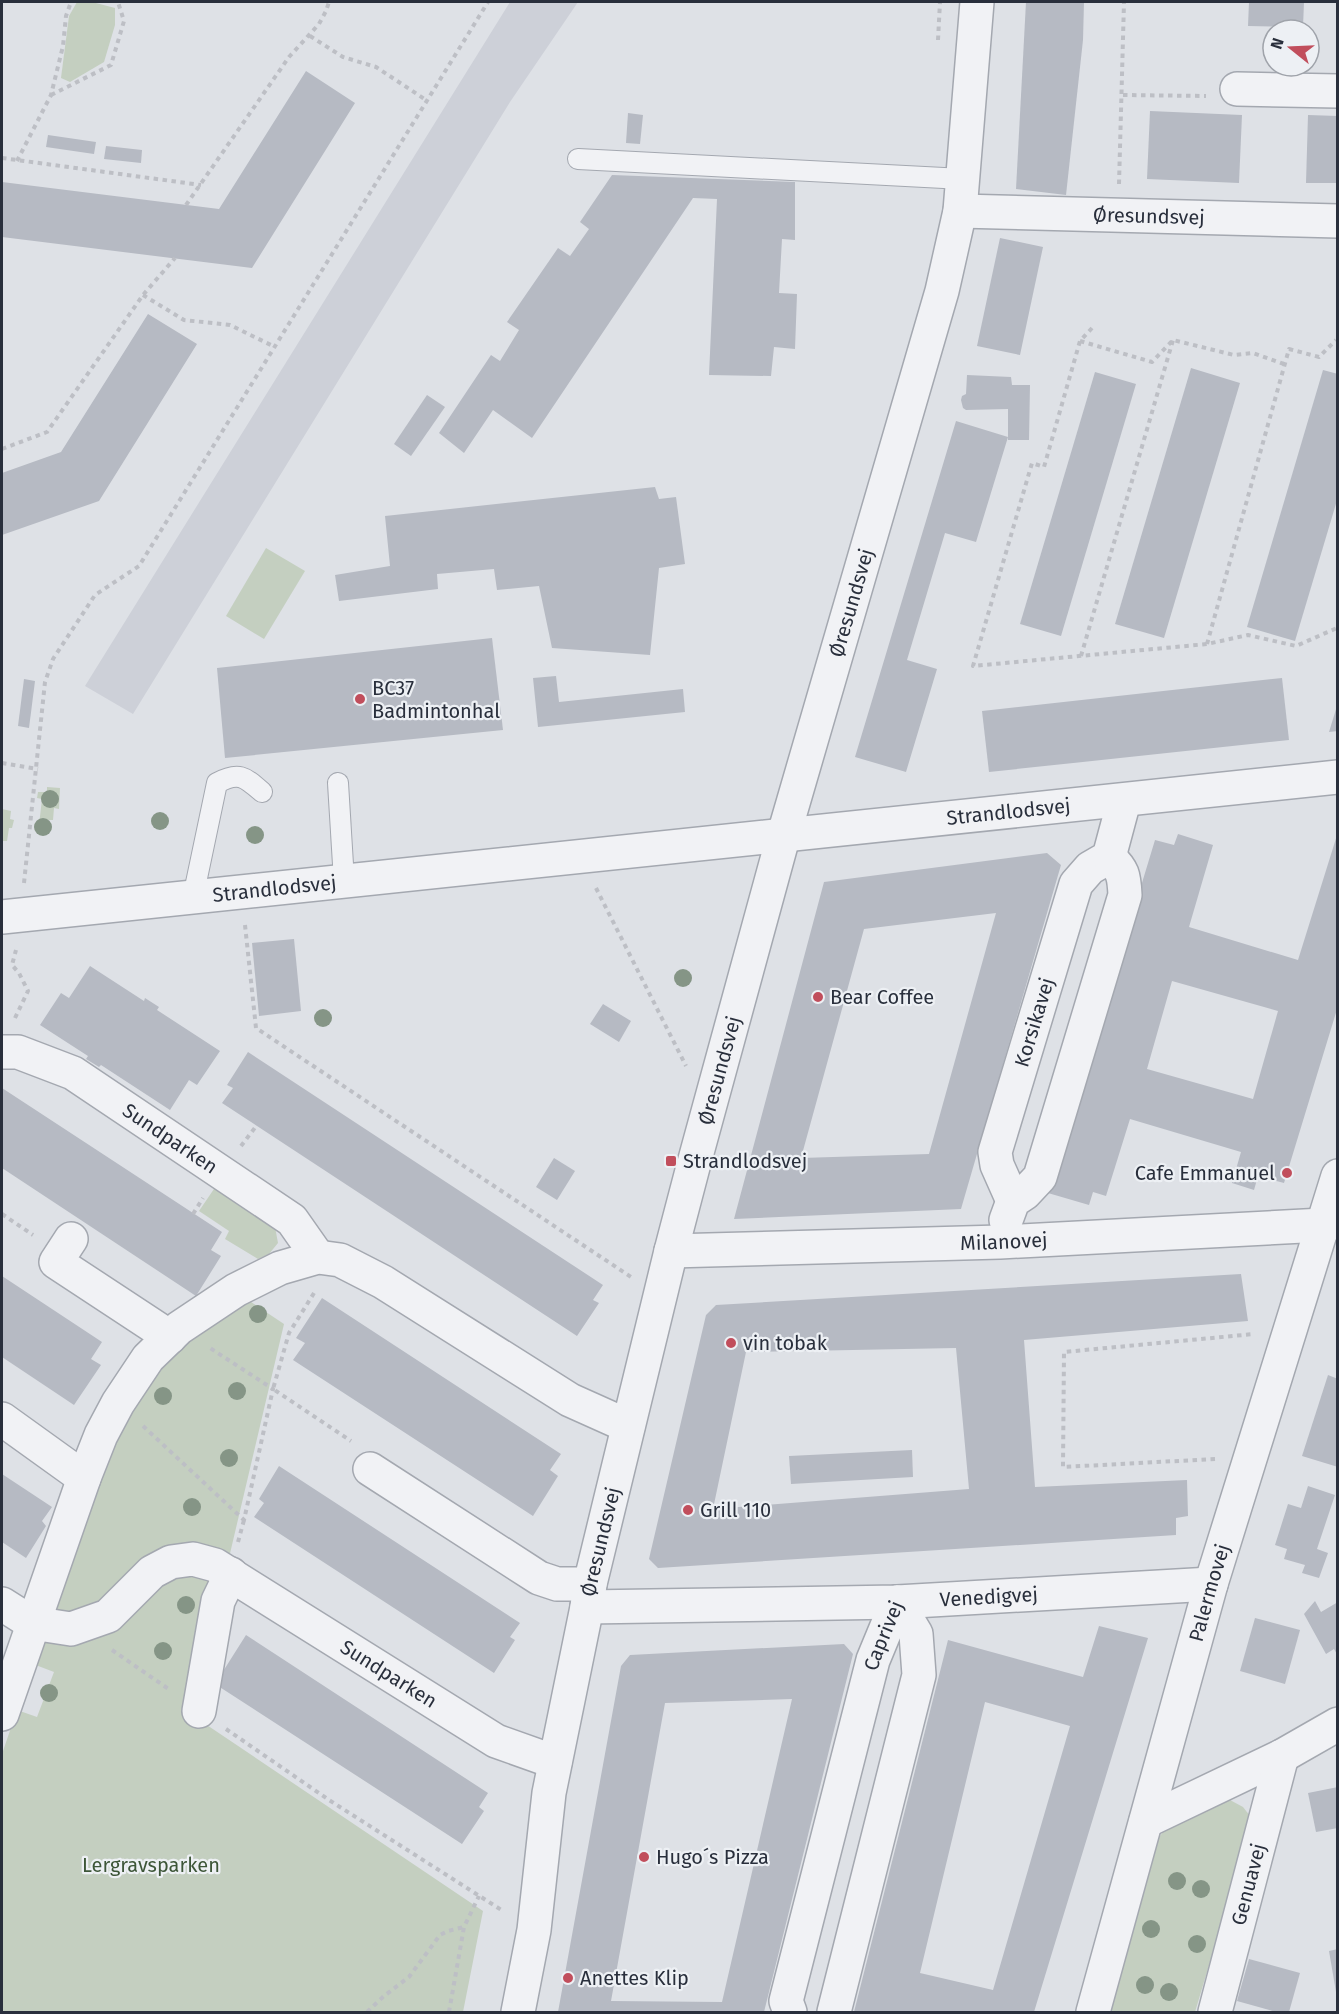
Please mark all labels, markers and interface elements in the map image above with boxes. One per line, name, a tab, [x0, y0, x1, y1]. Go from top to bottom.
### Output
north arrow	[1261, 18, 1321, 78]
text: N	[1267, 36, 1288, 51]
street label: Øresundsvej	[1093, 203, 1205, 229]
street label: Øresundsvej	[824, 546, 878, 660]
place label: BC37 Badmintonhal	[372, 676, 500, 723]
marker: BC37 Badmintonhal	[353, 692, 367, 706]
street label: Strandlodsvej	[945, 793, 1072, 830]
street label: Strandlodsvej	[211, 870, 338, 907]
street label: Korsikavej	[1009, 975, 1059, 1070]
place label: Bear Coffee	[830, 985, 934, 1009]
marker: Bear Coffee	[811, 990, 825, 1004]
street label: Øresundsvej	[693, 1013, 746, 1128]
street label: Sundparken	[118, 1098, 222, 1179]
place label: Strandlodsvej	[683, 1149, 807, 1173]
marker: Strandlodsvej	[664, 1154, 678, 1168]
place label: Cafe Emmanuel	[1135, 1161, 1275, 1185]
marker: Cafe Emmanuel	[1280, 1166, 1294, 1180]
street label: Milanovej	[960, 1228, 1048, 1255]
place label: vin tobak	[743, 1331, 828, 1355]
marker: vin tobak	[724, 1336, 738, 1350]
street label: Øresundsvej	[577, 1484, 625, 1598]
place label: Grill 110	[700, 1498, 771, 1522]
marker: Grill 110	[681, 1503, 695, 1517]
street label: Palermovej	[1184, 1541, 1235, 1644]
street label: Venedigvej	[939, 1582, 1039, 1612]
street label: Caprivej	[859, 1597, 908, 1673]
street label: Sundparken	[336, 1635, 441, 1713]
street label: Genuavej	[1226, 1841, 1271, 1928]
place label: Hugo´s Pizza	[656, 1845, 769, 1869]
marker: Hugo´s Pizza	[637, 1850, 651, 1864]
park label: Lergravsparken	[82, 1853, 220, 1877]
place label: Anettes Klip	[580, 1966, 689, 1990]
marker: Anettes Klip	[561, 1971, 575, 1985]

